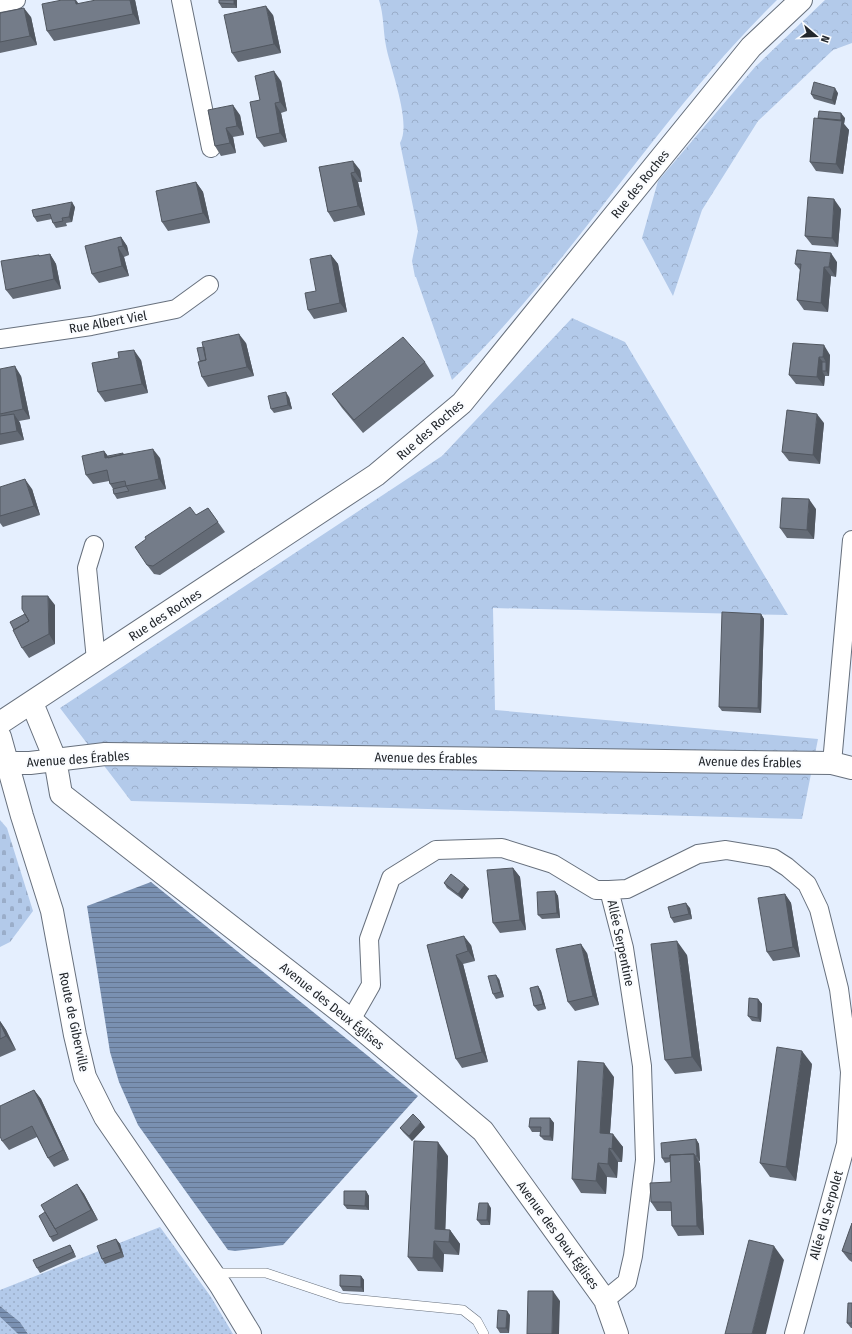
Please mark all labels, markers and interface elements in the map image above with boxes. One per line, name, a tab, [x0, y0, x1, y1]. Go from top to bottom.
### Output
north arrow	[796, 16, 836, 56]
text: N	[818, 34, 832, 44]
street label: Rue des Roches	[608, 147, 672, 221]
street label: Rue Albert Viel	[68, 308, 149, 336]
street label: Rue des Roches	[394, 397, 467, 463]
street label: Rue des Roches	[126, 586, 204, 644]
street label: Avenue des Érables	[26, 748, 130, 770]
street label: Avenue des Érables	[374, 750, 478, 766]
street label: Avenue des Érables	[698, 754, 802, 770]
street label: Allée Serpentine	[605, 898, 637, 988]
street label: Avenue des Deux Églises	[277, 959, 388, 1053]
street label: Route de Giberville	[56, 971, 92, 1073]
street label: Allée du Serpolet	[806, 1168, 846, 1261]
street label: Avenue des Deux Églises	[514, 1178, 602, 1292]

